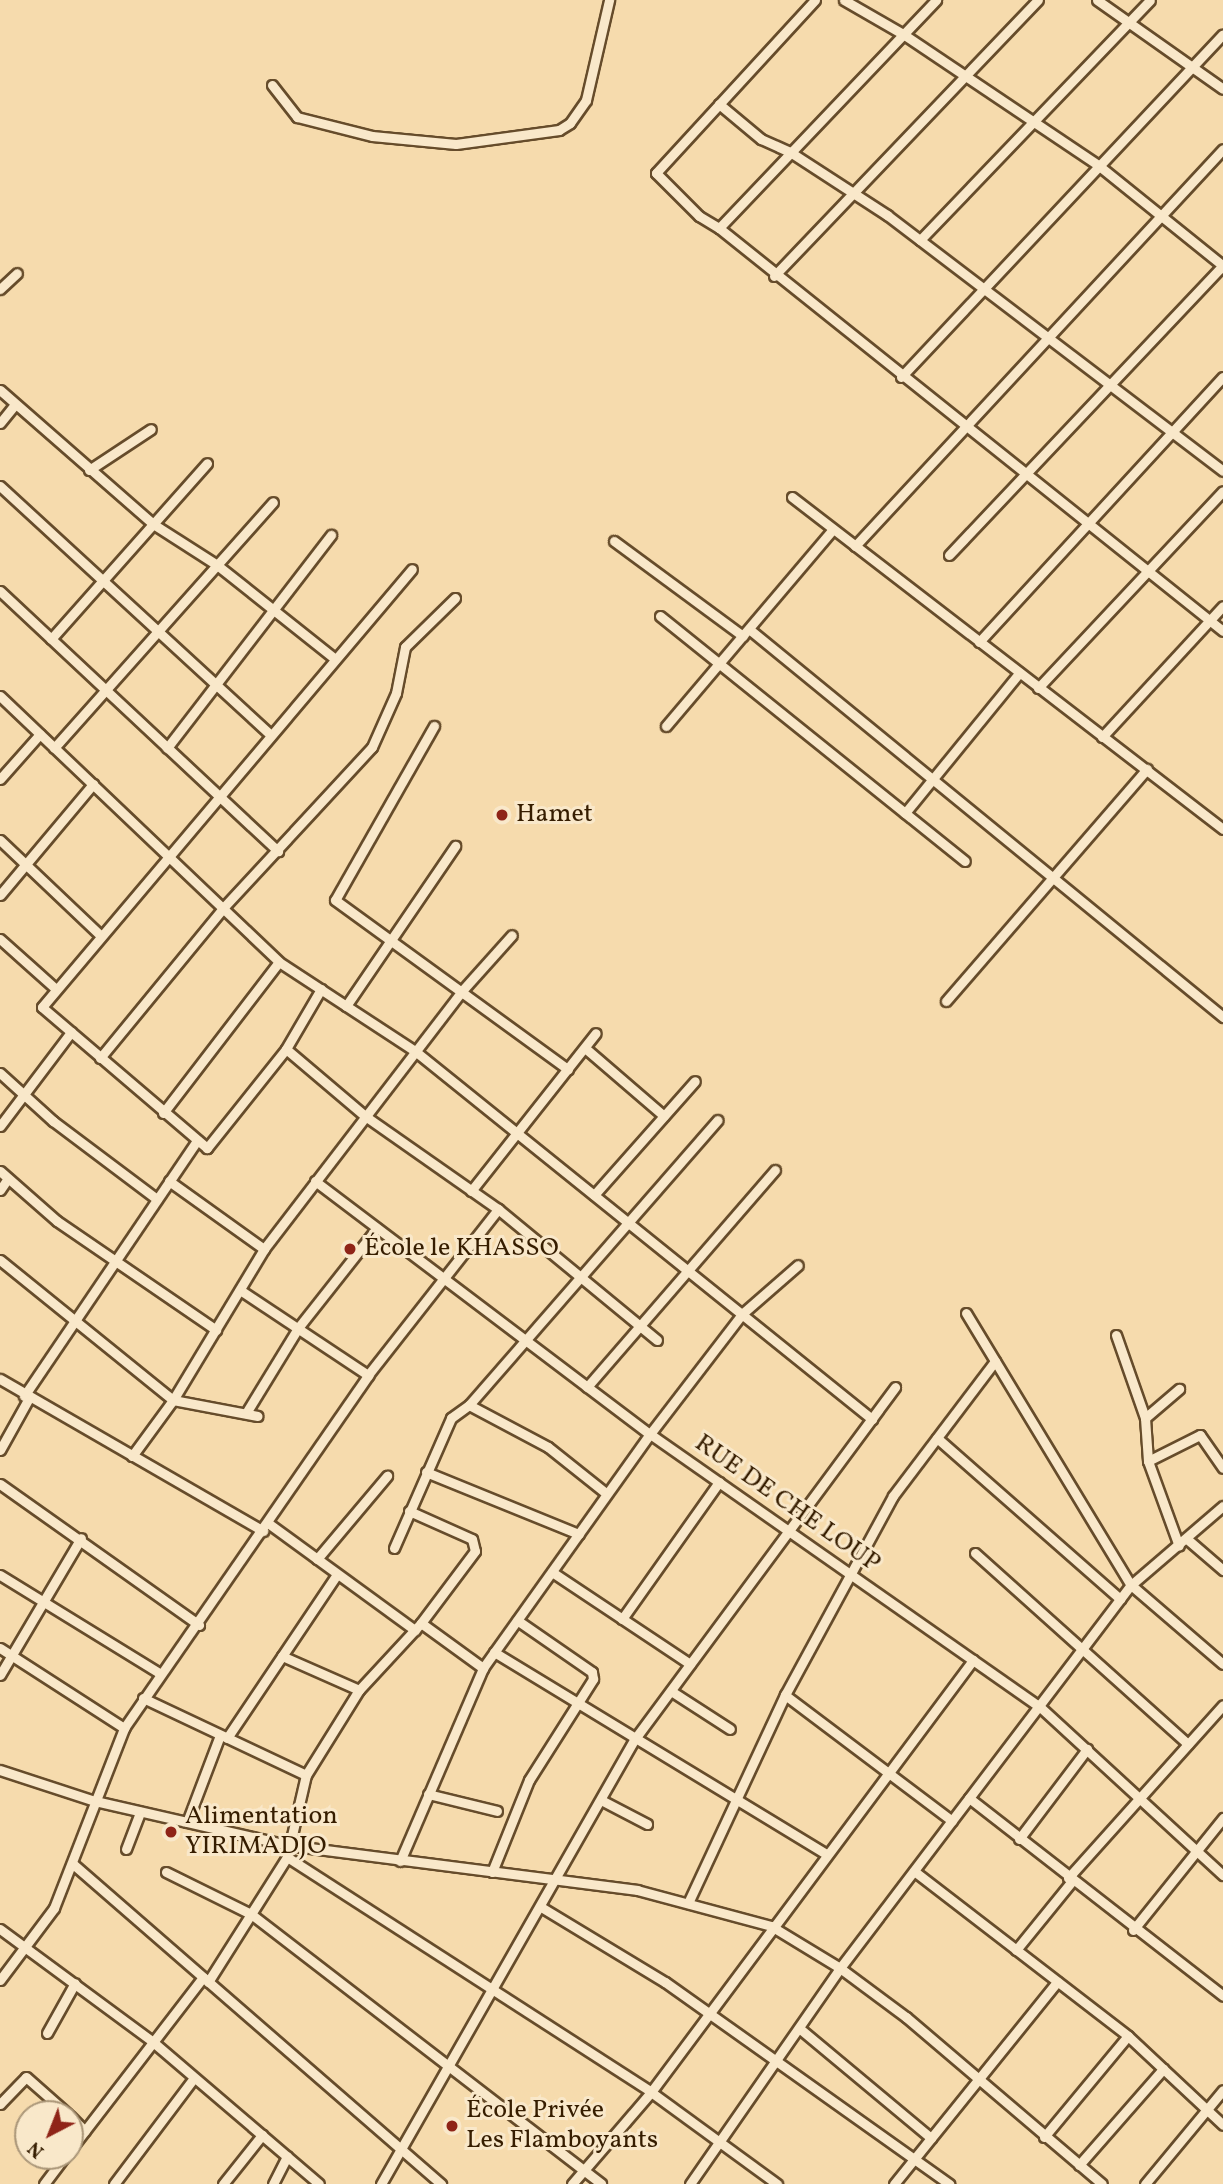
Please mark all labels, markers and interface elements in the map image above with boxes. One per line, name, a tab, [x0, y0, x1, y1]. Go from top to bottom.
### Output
place label: Hamet	[516, 799, 593, 831]
marker: Hamet	[494, 807, 510, 823]
place label: École le KHASSO	[364, 1233, 559, 1265]
marker: École le KHASSO	[342, 1241, 358, 1257]
street label: RUE DE CHE LOUP	[688, 1428, 886, 1580]
place label: Alimentation YIRIMADJO	[185, 1801, 338, 1862]
marker: Alimentation YIRIMADJO	[163, 1824, 179, 1840]
place label: École Privée Les Flamboyants	[466, 2095, 658, 2156]
north arrow	[14, 2100, 84, 2170]
marker: École Privée Les Flamboyants	[444, 2118, 460, 2134]
text: N	[22, 2135, 50, 2163]

